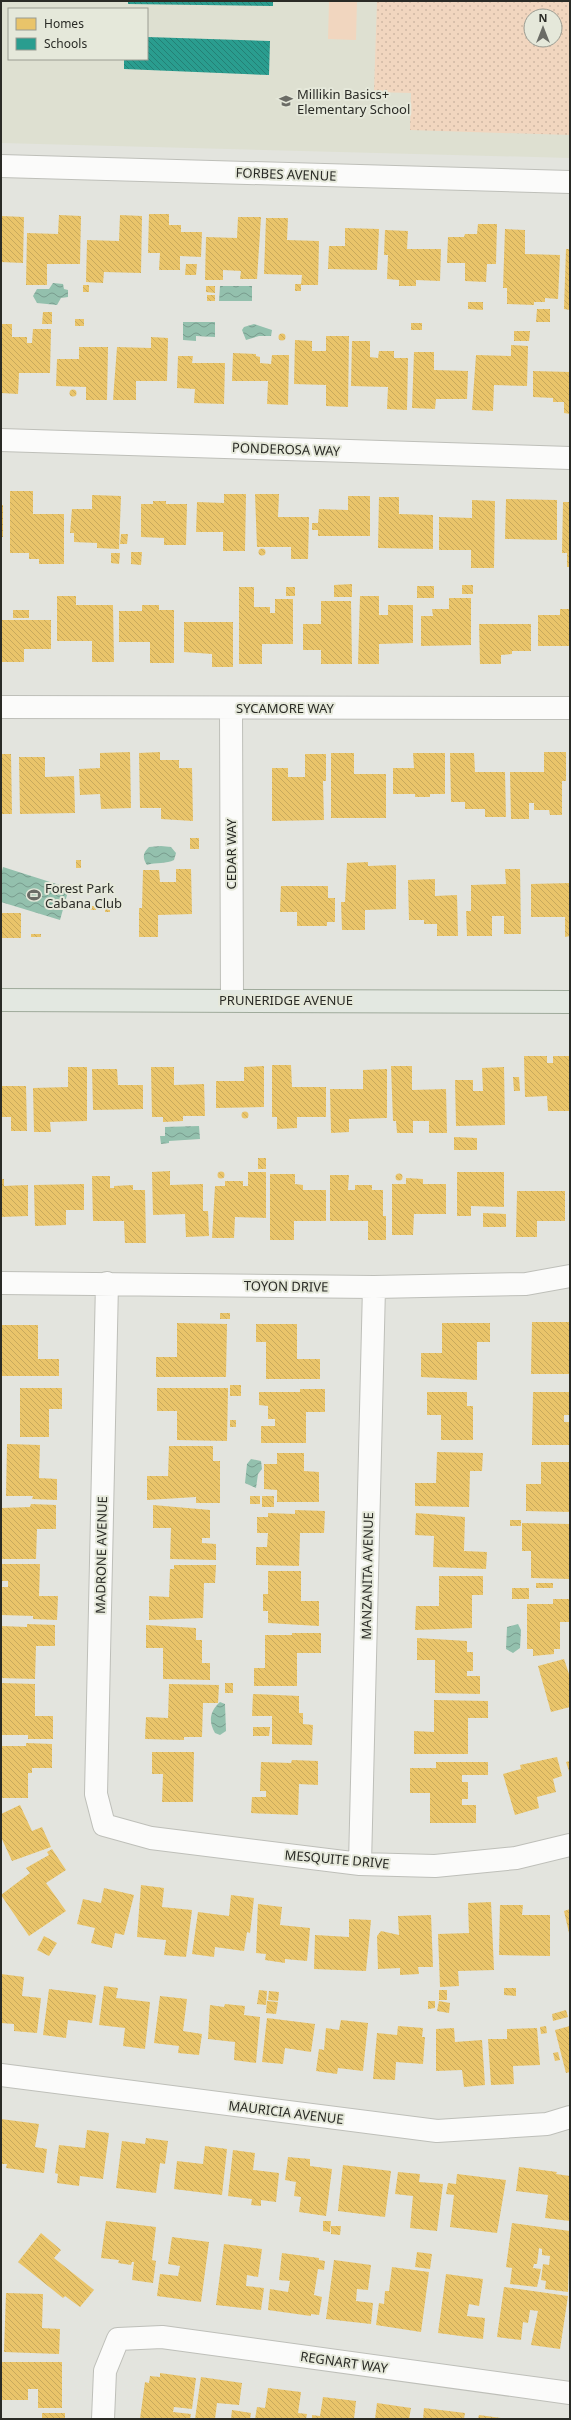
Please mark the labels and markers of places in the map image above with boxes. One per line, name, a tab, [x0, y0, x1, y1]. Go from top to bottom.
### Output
place label: Millikin Basics+ Elementary School	[297, 85, 410, 118]
school or university icon: Millikin Basics+ Elementary School	[278, 93, 294, 109]
place label: Forest Park Cabana Club	[45, 879, 122, 912]
sports icon: Forest Park Cabana Club	[26, 887, 42, 903]

